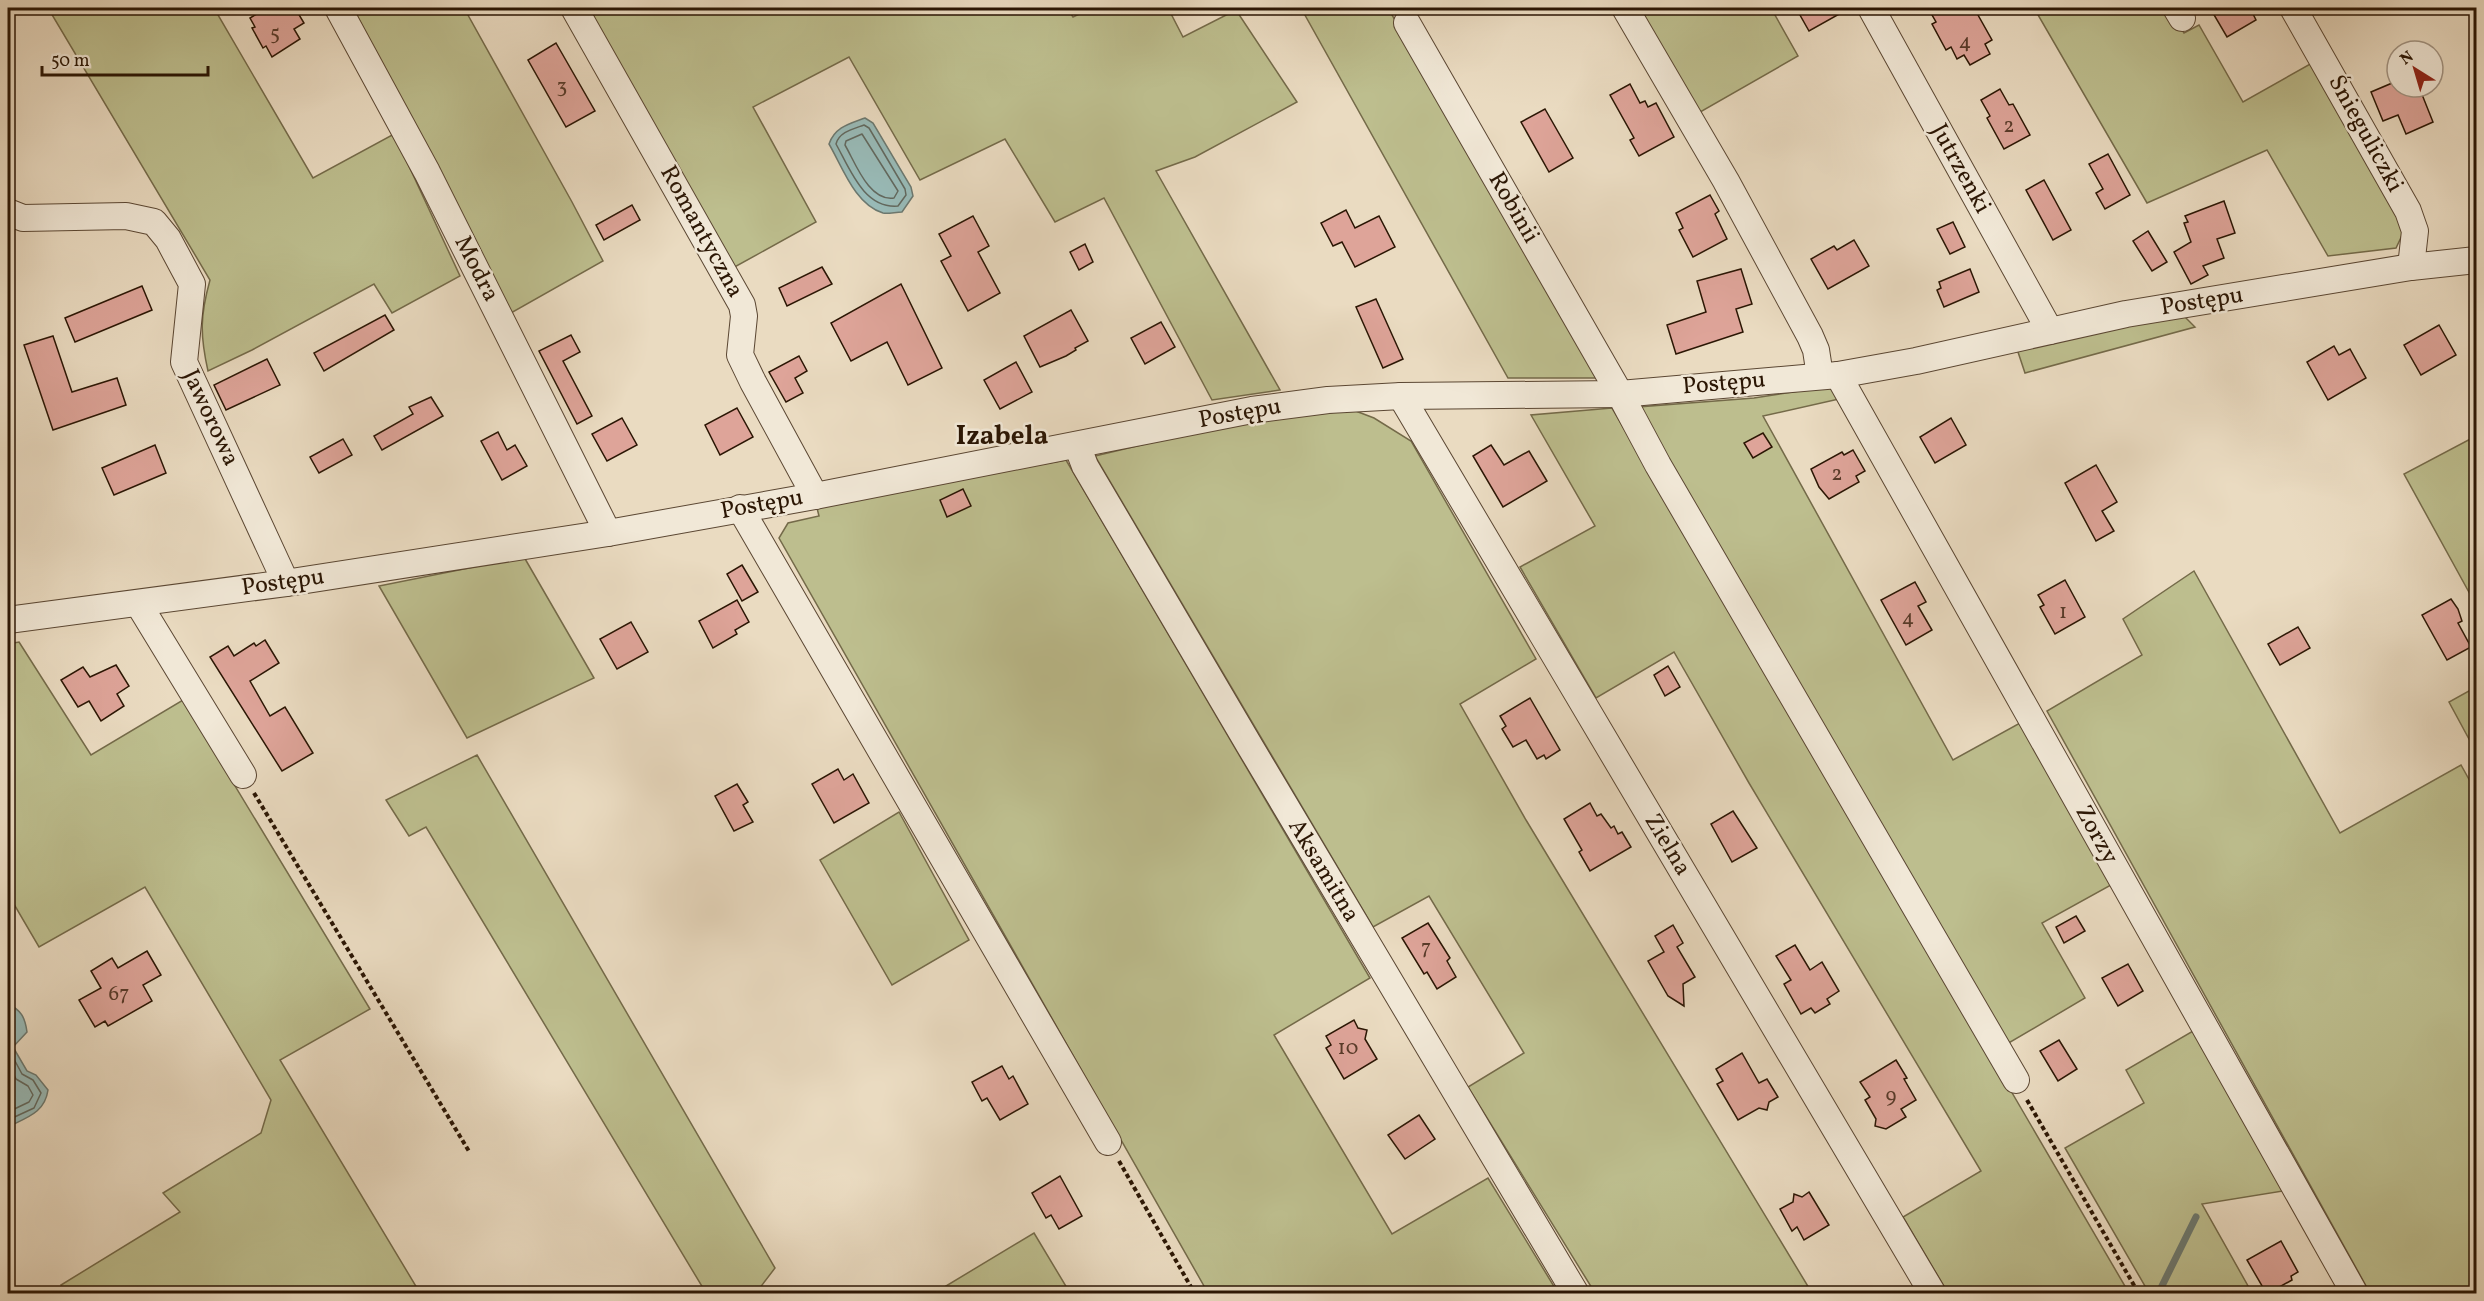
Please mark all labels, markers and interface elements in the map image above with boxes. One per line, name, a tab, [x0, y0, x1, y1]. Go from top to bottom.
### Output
house number: 5	[270, 19, 280, 48]
house number: 4	[1959, 28, 1971, 57]
scale bar	[42, 39, 208, 77]
north arrow	[2385, 39, 2445, 99]
text: N	[2396, 46, 2419, 71]
text: 50 m	[51, 49, 90, 74]
street label: Śnieguliczki	[2319, 69, 2411, 199]
house number: 3	[557, 72, 567, 101]
house number: 2	[2003, 112, 2015, 141]
street label: Jutrzenki	[1921, 118, 1999, 220]
street label: Romantyczna	[651, 160, 751, 304]
street label: Robinii	[1479, 166, 1547, 250]
street label: Modra	[445, 230, 507, 308]
street label: Postępu	[2158, 279, 2246, 325]
street label: Postępu	[1681, 363, 1767, 405]
street label: Jaworowa	[173, 364, 247, 472]
street label: Postępu	[1196, 390, 1284, 438]
district label: Izabela	[956, 418, 1049, 456]
house number: 2	[1831, 460, 1843, 489]
street label: Postępu	[718, 481, 806, 529]
street label: Postępu	[239, 560, 327, 606]
house number: 1	[2059, 598, 2067, 627]
house number: 4	[1902, 604, 1914, 633]
street label: Zorzy	[2066, 799, 2126, 871]
street label: Zielna	[1635, 807, 1699, 883]
street label: Aksamitna	[1279, 813, 1367, 929]
house number: 7	[1421, 934, 1431, 963]
house number: 67	[109, 980, 129, 1009]
house number: 10	[1338, 1034, 1358, 1063]
house number: 9	[1886, 1082, 1897, 1111]

